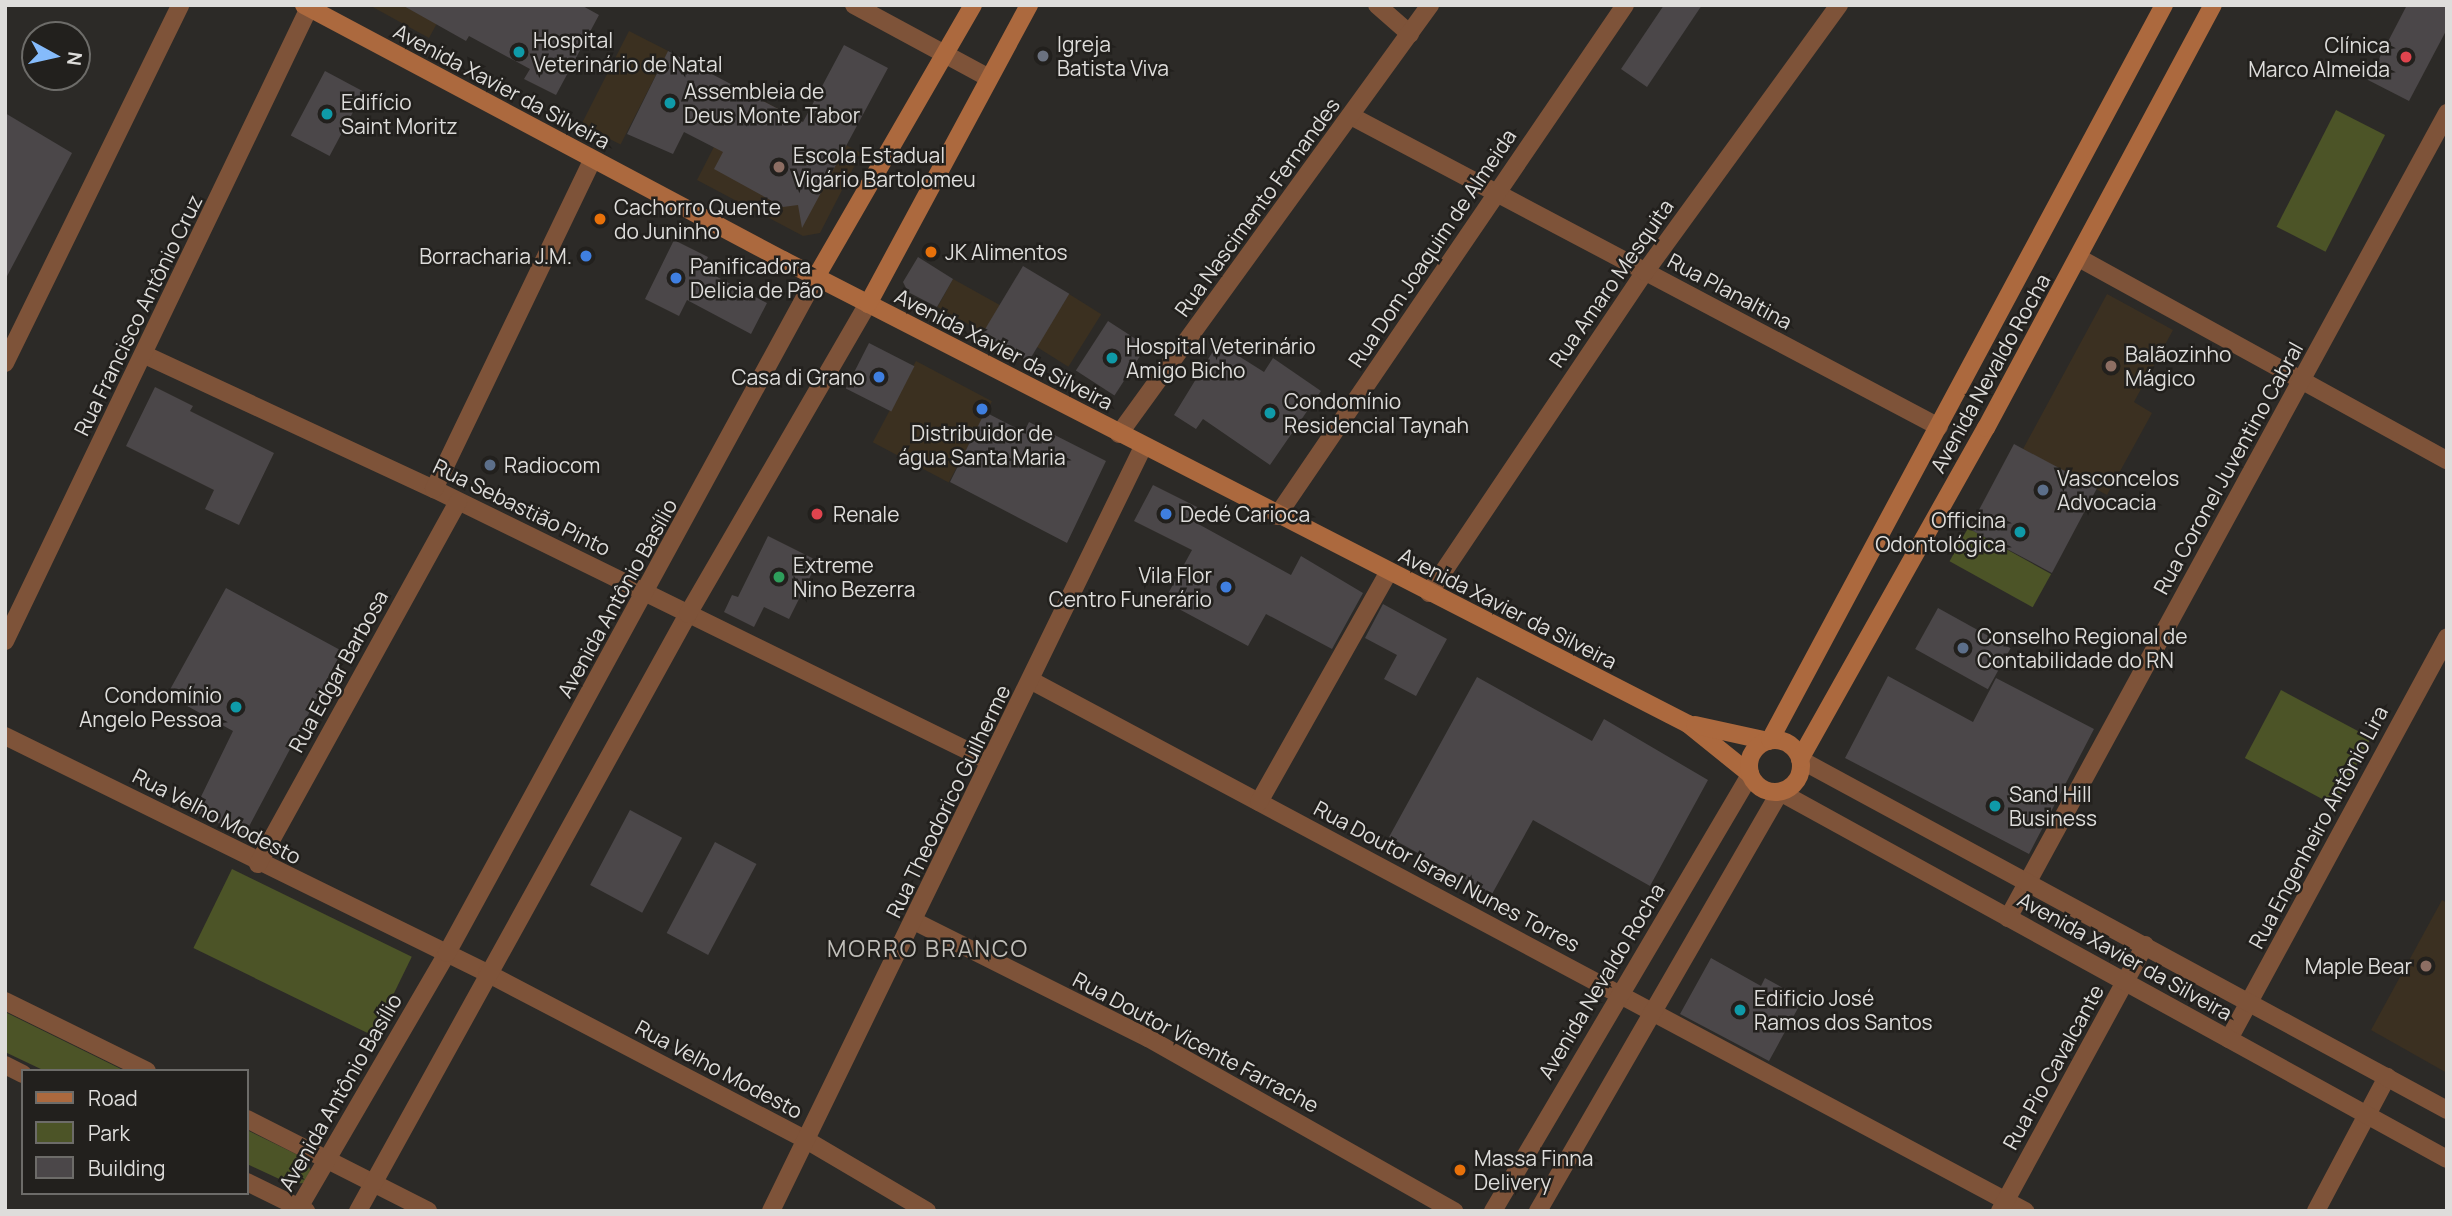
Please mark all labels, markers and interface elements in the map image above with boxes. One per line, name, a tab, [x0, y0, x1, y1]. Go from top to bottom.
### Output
street label: Avenida Xavier da Silveira	[390, 18, 614, 154]
north arrow	[21, 21, 91, 91]
place label: Hospital Veterinário de Natal	[533, 27, 723, 77]
place label: Igreja Batista Viva	[1057, 31, 1169, 81]
place label: Clínica Marco Almeida	[2248, 32, 2390, 82]
marker: Hospital Veterinário de Natal	[511, 44, 527, 60]
marker: Clínica Marco Almeida	[2396, 47, 2416, 67]
marker: Igreja Batista Viva	[1035, 48, 1051, 64]
text: N	[61, 50, 89, 67]
place label: Assembleia de Deus Monte Tabor	[684, 78, 860, 128]
place label: Edifício Saint Moritz	[341, 89, 458, 139]
street label: Rua Nascimento Fernandes	[1169, 93, 1345, 321]
marker: Assembleia de Deus Monte Tabor	[662, 95, 678, 111]
marker: Edifício Saint Moritz	[319, 106, 335, 122]
street label: Rua Dom Joaquim de Almeida	[1343, 124, 1521, 372]
place label: Escola Estadual Vigário Bartolomeu	[793, 142, 976, 192]
marker: Escola Estadual Vigário Bartolomeu	[771, 159, 787, 175]
street label: Rua Francisco Antônio Cruz	[69, 190, 207, 440]
place label: Cachorro Quente do Juninho	[614, 194, 781, 244]
street label: Rua Amaro Mesquita	[1544, 194, 1678, 372]
marker: Cachorro Quente do Juninho	[592, 211, 608, 227]
place label: JK Alimentos	[945, 239, 1068, 265]
place label: Borracharia J.M.	[419, 243, 572, 269]
marker: JK Alimentos	[923, 244, 939, 260]
marker: Borracharia J.M.	[578, 248, 594, 264]
street label: Rua Planaltina	[1663, 248, 1797, 334]
place label: Panificadora Delicia de Pão	[690, 253, 823, 303]
street label: Avenida Nevaldo Rocha	[1925, 269, 2055, 477]
marker: Panificadora Delicia de Pão	[668, 270, 684, 286]
street label: Avenida Xavier da Silveira	[891, 283, 1117, 415]
place label: Hospital Veterinário Amigo Bicho	[1126, 333, 1316, 383]
street label: Rua Coronel Juventino Cabral	[2148, 337, 2308, 599]
place label: Balãozinho Mágico	[2125, 341, 2232, 391]
marker: Hospital Veterinário Amigo Bicho	[1104, 350, 1120, 366]
marker: Balãozinho Mágico	[2103, 358, 2119, 374]
place label: Casa di Grano	[731, 364, 865, 390]
marker: Casa di Grano	[871, 369, 887, 385]
place label: Condomínio Residencial Taynah	[1284, 388, 1469, 438]
marker: Distribuidor de água Santa Maria	[974, 401, 990, 417]
marker: Condomínio Residencial Taynah	[1262, 405, 1278, 421]
place label: Distribuidor de água Santa Maria	[898, 420, 1066, 470]
place label: Radiocom	[504, 452, 600, 478]
street label: Rua Sebastião Pinto	[429, 453, 615, 561]
marker: Radiocom	[482, 457, 498, 473]
place label: Vasconcelos Advocacia	[2057, 465, 2179, 515]
marker: Vasconcelos Advocacia	[2035, 482, 2051, 498]
street label: Avenida Antônio Basílio	[552, 494, 682, 702]
place label: Renale	[833, 501, 900, 527]
place label: Dedé Carioca	[1180, 501, 1310, 527]
marker: Renale	[807, 504, 827, 524]
marker: Dedé Carioca	[1158, 506, 1174, 522]
place label: Officina Odontológica	[1875, 507, 2006, 557]
marker: Officina Odontológica	[2012, 524, 2028, 540]
street label: Avenida Xavier da Silveira	[1395, 542, 1621, 674]
place label: Extreme Nino Bezerra	[793, 552, 915, 602]
place label: Vila Flor Centro Funerário	[1049, 562, 1212, 612]
marker: Extreme Nino Bezerra	[771, 569, 787, 585]
marker: Vila Flor Centro Funerário	[1218, 579, 1234, 595]
street label: Rua Edgar Barbosa	[283, 586, 393, 756]
place label: Conselho Regional de Contabilidade do RN	[1977, 623, 2187, 673]
marker: Conselho Regional de Contabilidade do RN	[1955, 640, 1971, 656]
street label: Rua Theodorico Guilherme	[881, 680, 1015, 922]
place label: Condomínio Angelo Pessoa	[79, 682, 222, 732]
marker: Condomínio Angelo Pessoa	[228, 699, 244, 715]
street label: Rua Engenheiro Antônio Lira	[2243, 701, 2393, 953]
street label: Rua Velho Modesto	[129, 763, 305, 869]
place label: Sand Hill Business	[2009, 781, 2097, 831]
street label: Rua Doutor Israel Nunes Torres	[1310, 795, 1584, 957]
marker: Sand Hill Business	[1987, 798, 2003, 814]
street label: Avenida Nevaldo Rocha	[1533, 879, 1669, 1083]
street label: Avenida Xavier da Silveira	[2013, 887, 2237, 1025]
district label: MORRO BRANCO	[828, 934, 1028, 962]
place label: Maple Bear	[2305, 953, 2412, 979]
marker: Maple Bear	[2418, 958, 2434, 974]
street label: Rua Doutor Vicente Farrache	[1069, 966, 1323, 1118]
street label: Rua Pio Cavalcante	[1997, 980, 2109, 1154]
place label: Edificio José Ramos dos Santos	[1754, 985, 1933, 1035]
street label: Avenida Antônio Basílio	[273, 989, 407, 1195]
marker: Edificio José Ramos dos Santos	[1732, 1002, 1748, 1018]
street label: Rua Velho Modesto	[631, 1014, 807, 1124]
legend	[21, 1069, 248, 1195]
text: Road	[88, 1084, 138, 1112]
text: Park	[88, 1119, 130, 1147]
place label: Massa Finna Delivery	[1474, 1145, 1593, 1195]
text: Building	[88, 1154, 165, 1182]
marker: Massa Finna Delivery	[1452, 1162, 1468, 1178]

